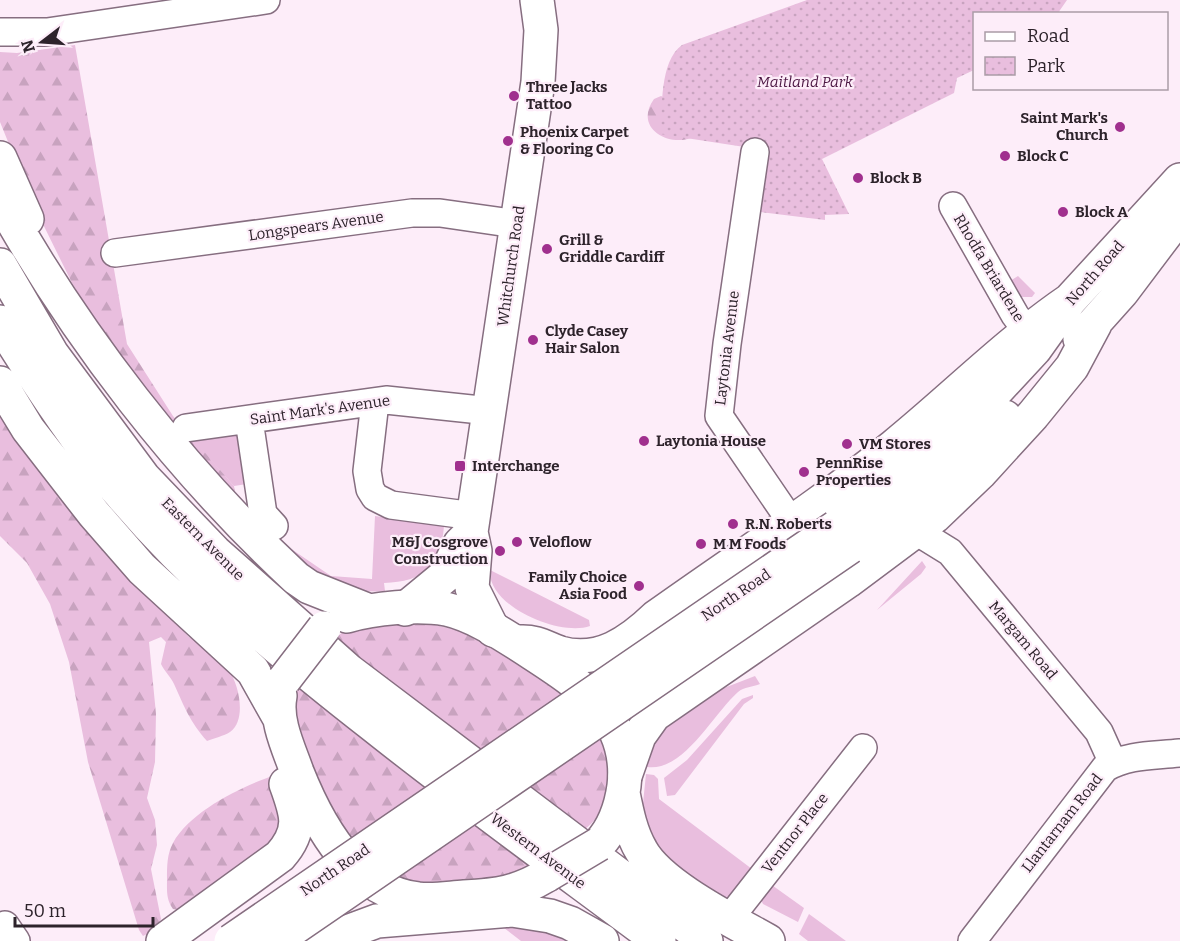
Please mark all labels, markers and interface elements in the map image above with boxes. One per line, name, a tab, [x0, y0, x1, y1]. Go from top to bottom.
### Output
north arrow	[12, 12, 72, 72]
legend	[973, 12, 1168, 90]
text: Road	[1027, 25, 1070, 47]
text: N	[17, 38, 39, 55]
text: Park	[1027, 55, 1066, 77]
park label: Maitland Park	[757, 73, 854, 91]
place label: Three Jacks Tattoo	[526, 78, 607, 113]
marker: Three Jacks Tattoo	[507, 89, 521, 103]
place label: Saint Mark's Church	[1020, 109, 1109, 144]
marker: Saint Mark's Church	[1113, 120, 1127, 134]
place label: Phoenix Carpet & Flooring Co	[520, 123, 629, 158]
marker: Phoenix Carpet & Flooring Co	[501, 134, 515, 148]
place label: Block C	[1017, 147, 1069, 165]
marker: Block C	[998, 149, 1012, 163]
place label: Block B	[870, 169, 922, 187]
marker: Block B	[851, 171, 865, 185]
place label: Block A	[1075, 203, 1128, 221]
street label: Whitchurch Road	[494, 204, 528, 327]
marker: Block A	[1056, 205, 1070, 219]
street label: Longspears Avenue	[247, 208, 385, 244]
street label: Rhodfa Briardene	[950, 211, 1028, 325]
place label: Grill & Griddle Cardiff	[559, 231, 665, 266]
street label: North Road	[1062, 237, 1128, 309]
marker: Grill & Griddle Cardiff	[540, 242, 554, 256]
street label: Laytonia Avenue	[711, 290, 743, 406]
place label: Clyde Casey Hair Salon	[545, 322, 629, 357]
marker: Clyde Casey Hair Salon	[526, 333, 540, 347]
street label: Saint Mark's Avenue	[249, 391, 391, 429]
place label: Laytonia House	[656, 432, 766, 450]
marker: Laytonia House	[637, 434, 651, 448]
place label: VM Stores	[859, 435, 931, 453]
marker: VM Stores	[840, 437, 854, 451]
place label: PennRise Properties	[816, 454, 891, 489]
place label: Interchange	[472, 457, 560, 475]
marker: Interchange	[453, 459, 467, 473]
marker: PennRise Properties	[797, 465, 811, 479]
street label: Eastern Avenue	[158, 494, 248, 584]
place label: R.N. Roberts	[745, 515, 832, 533]
marker: R.N. Roberts	[726, 517, 740, 531]
place label: M&J Cosgrove Construction	[392, 533, 488, 568]
place label: Veloflow	[529, 533, 592, 551]
marker: Veloflow	[510, 535, 524, 549]
place label: M M Foods	[713, 535, 786, 553]
marker: M M Foods	[694, 537, 708, 551]
marker: M&J Cosgrove Construction	[493, 544, 507, 558]
street label: North Road	[698, 565, 774, 625]
place label: Family Choice Asia Food	[528, 568, 627, 603]
marker: Family Choice Asia Food	[632, 579, 646, 593]
street label: Margam Road	[985, 597, 1061, 683]
street label: Llantarnam Road	[1018, 770, 1106, 876]
street label: Ventnor Place	[758, 789, 832, 877]
street label: Western Avenue	[487, 809, 589, 893]
street label: North Road	[297, 840, 373, 900]
scale bar	[15, 890, 153, 928]
text: 50 m	[24, 900, 66, 922]

